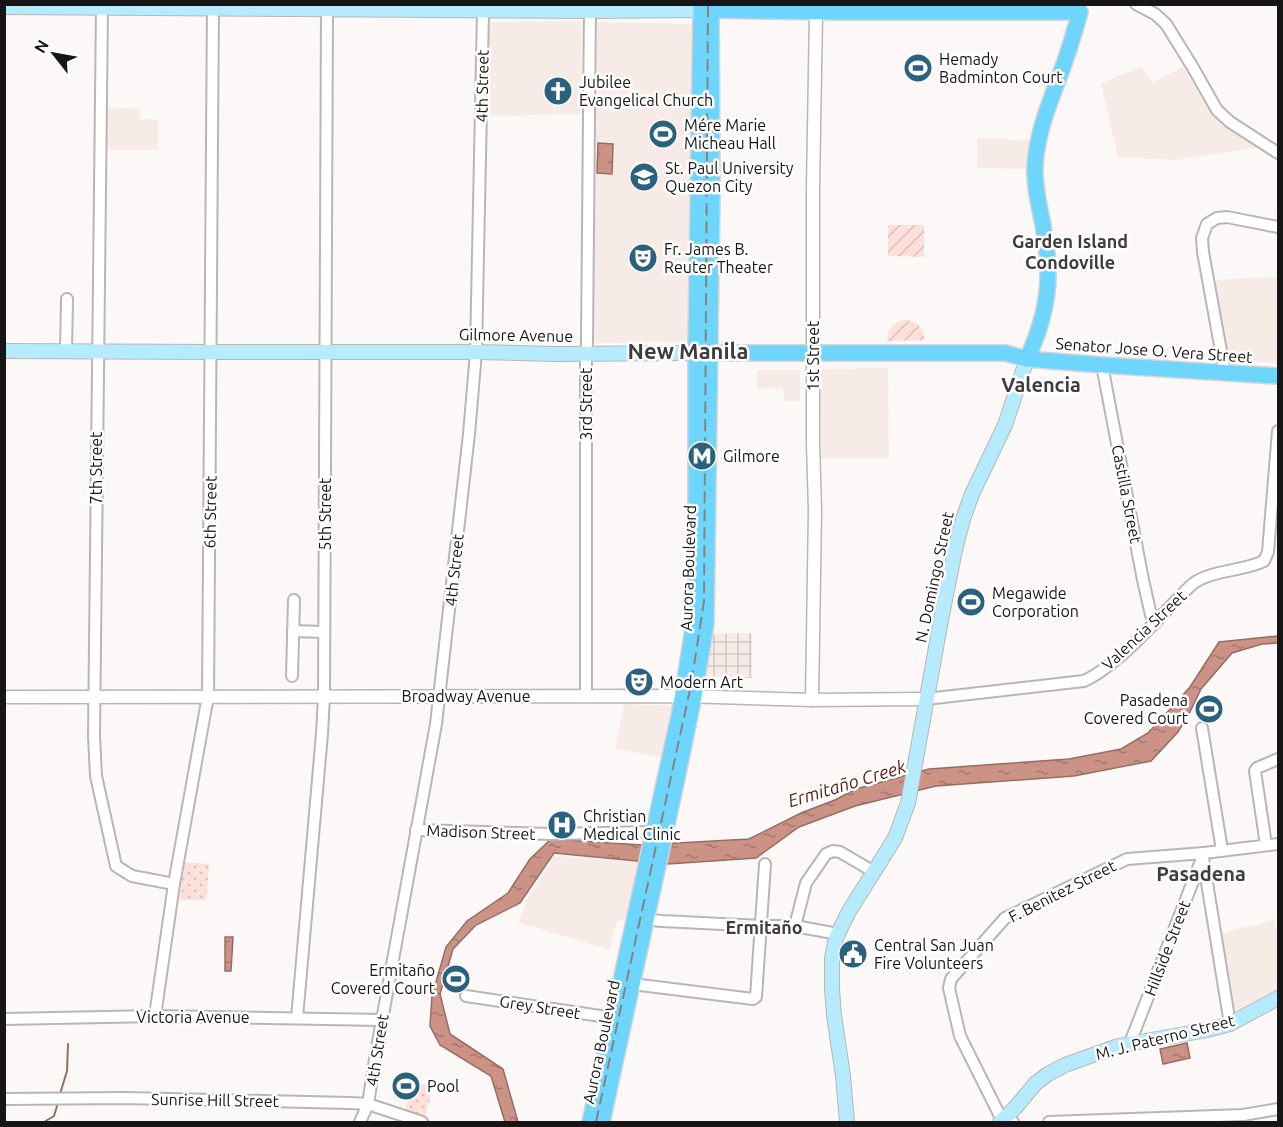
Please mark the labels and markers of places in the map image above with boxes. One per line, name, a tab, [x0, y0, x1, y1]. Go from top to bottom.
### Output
place label: Hemady Badminton Court	[939, 50, 1063, 86]
sports icon: Hemady Badminton Court	[902, 52, 934, 84]
place label: Jubilee Evangelical Church	[579, 73, 713, 109]
church icon: Jubilee Evangelical Church	[542, 75, 574, 107]
place label: Mére Marie Micheau Hall	[684, 116, 776, 152]
sports icon: Mére Marie Micheau Hall	[647, 118, 679, 150]
place label: St. Paul University Quezon City	[665, 159, 794, 195]
school or university icon: St. Paul University Quezon City	[628, 161, 660, 193]
place label: Fr. James B. Reuter Theater	[664, 240, 773, 276]
theatre icon: Fr. James B. Reuter Theater	[627, 242, 659, 274]
metro station icon: Gilmore	[686, 440, 718, 472]
place label: Gilmore	[723, 447, 780, 465]
place label: Megawide Corporation	[992, 584, 1079, 620]
sports icon: Megawide Corporation	[955, 586, 987, 618]
theatre icon: Modern Art	[623, 666, 655, 698]
place label: Modern Art	[660, 673, 744, 691]
place label: Pasadena Covered Court	[1084, 691, 1189, 727]
sports icon: Pasadena Covered Court	[1193, 693, 1225, 725]
place label: Christian Medical Clinic	[583, 807, 681, 843]
hospital icon: Christian Medical Clinic	[546, 809, 578, 841]
place label: Central San Juan Fire Volunteers	[874, 936, 994, 972]
public building icon: Central San Juan Fire Volunteers	[837, 938, 869, 970]
place label: Ermitaño Covered Court	[331, 961, 436, 997]
sports icon: Ermitaño Covered Court	[440, 963, 472, 995]
sports icon: Pool	[390, 1070, 422, 1102]
place label: Pool	[427, 1077, 459, 1095]

